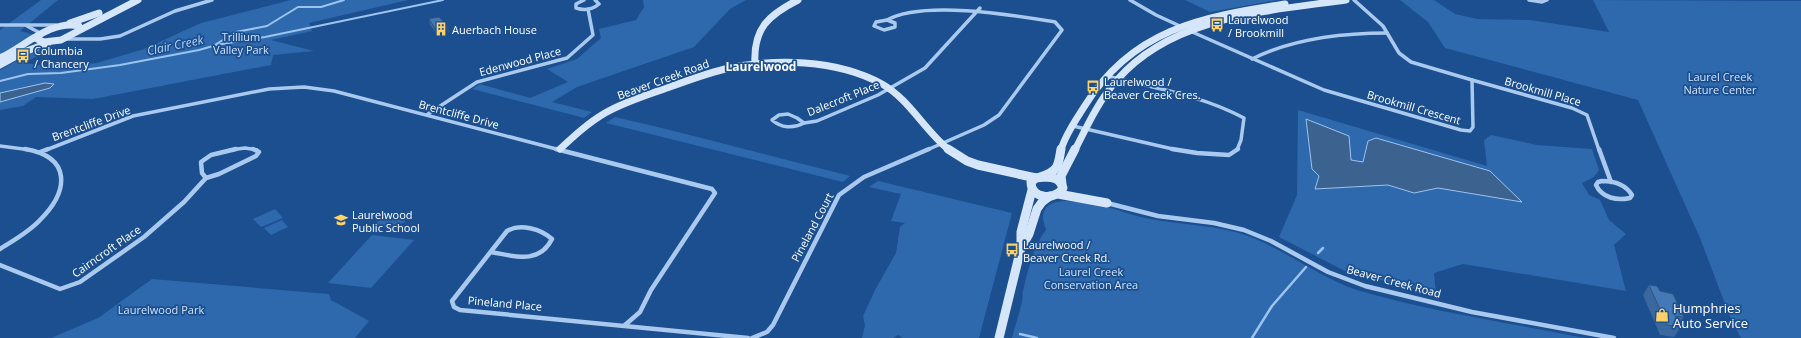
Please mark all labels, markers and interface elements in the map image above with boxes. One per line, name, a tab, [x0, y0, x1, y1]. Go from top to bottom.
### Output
place label: Laurelwood / Brookmill	[1228, 12, 1289, 40]
bus stop icon: Laurelwood / Brookmill	[1209, 17, 1225, 33]
building icon: Auerbach House	[433, 21, 449, 37]
place label: Auerbach House	[452, 22, 537, 37]
park label: Trillium Valley Park	[213, 29, 269, 57]
water label: Clair Creek	[145, 30, 206, 59]
place label: Columbia / Chancery	[34, 43, 89, 71]
street label: Edenwood Place	[477, 43, 563, 79]
bus stop icon: Columbia / Chancery	[15, 48, 31, 64]
street label: Beaver Creek Road	[615, 55, 711, 103]
district label: Laurelwood	[726, 58, 796, 75]
park label: Laurel Creek Nature Center	[1683, 69, 1757, 97]
street label: Brookmill Place	[1503, 73, 1583, 109]
place label: Laurelwood / Beaver Creek Cres.	[1104, 74, 1201, 102]
street label: Dalecroft Place	[805, 77, 881, 119]
bus stop icon: Laurelwood / Beaver Creek Cres.	[1085, 79, 1101, 95]
street label: Brookmill Crescent	[1365, 86, 1463, 128]
street label: Brentcliffe Drive	[417, 96, 501, 132]
street label: Brentcliffe Drive	[50, 102, 132, 144]
street label: Pineland Court	[787, 190, 837, 264]
place label: Laurelwood Public School	[352, 207, 420, 235]
school or university icon: Laurelwood Public School	[333, 212, 349, 228]
street label: Cairncroft Place	[69, 222, 143, 280]
place label: Laurelwood / Beaver Creek Rd.	[1023, 237, 1110, 265]
bus stop icon: Laurelwood / Beaver Creek Rd.	[1004, 242, 1020, 258]
street label: Beaver Creek Road	[1345, 261, 1443, 301]
park label: Laurel Creek Conservation Area	[1044, 264, 1138, 292]
street label: Pineland Place	[467, 292, 543, 314]
place label: Humphries Auto Service	[1673, 299, 1748, 332]
park label: Laurelwood Park	[118, 302, 204, 317]
shop icon: Humphries Auto Service	[1654, 307, 1670, 323]

